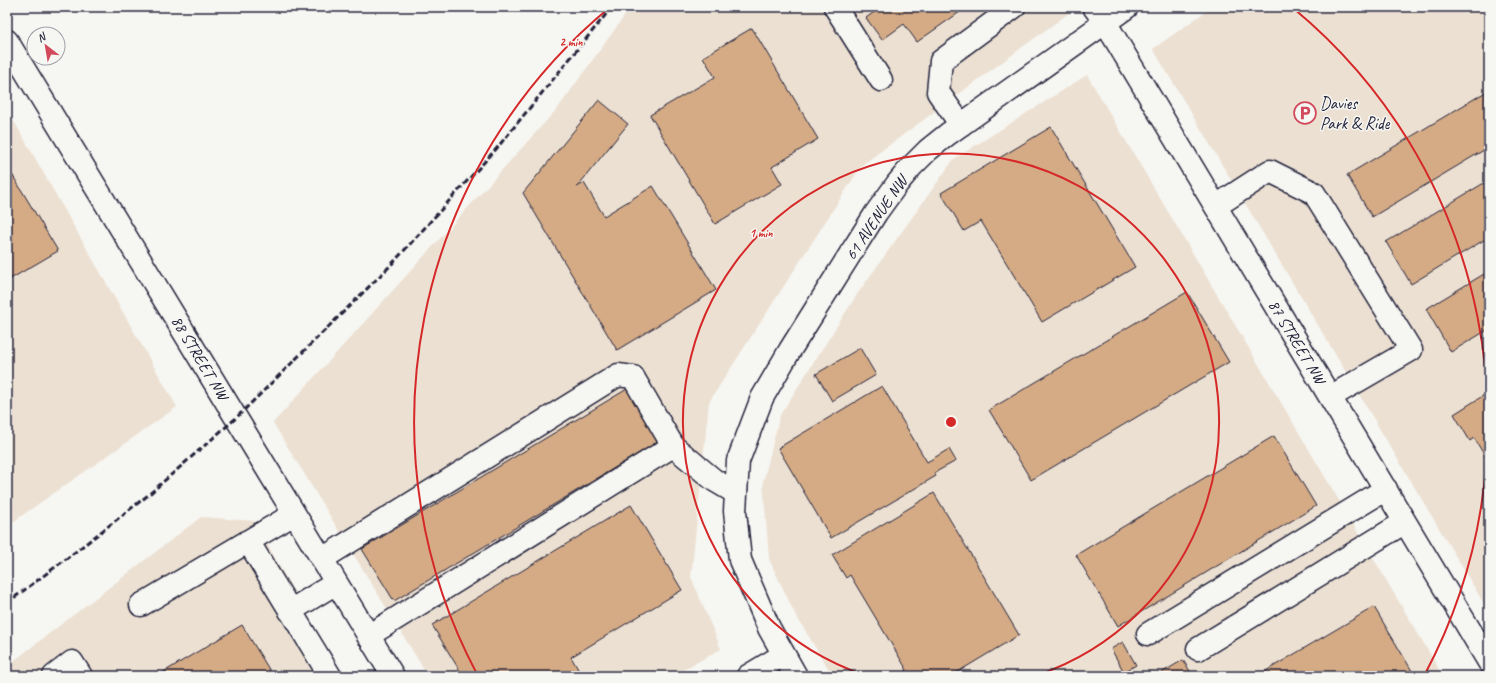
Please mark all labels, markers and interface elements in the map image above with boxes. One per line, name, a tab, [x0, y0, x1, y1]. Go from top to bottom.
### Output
north arrow	[26, 26, 66, 66]
text: N	[34, 29, 49, 45]
text: 2 min	[560, 34, 583, 50]
place label: Davies Park & Ride	[1320, 93, 1391, 134]
parking icon: Davies Park & Ride	[1292, 100, 1318, 126]
street label: 61 AVENUE NW	[840, 170, 913, 264]
text: 1 min	[750, 225, 773, 241]
street label: 87 STREET NW	[1263, 296, 1331, 390]
street label: 88 STREET NW	[166, 312, 234, 406]
centre of rings	[944, 415, 958, 429]

